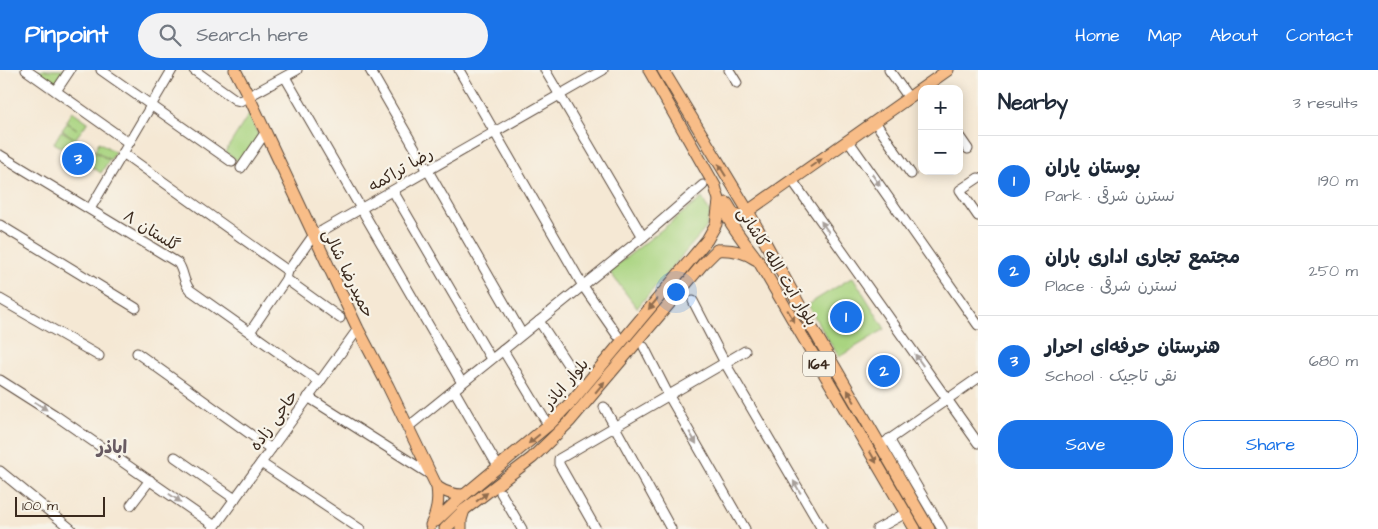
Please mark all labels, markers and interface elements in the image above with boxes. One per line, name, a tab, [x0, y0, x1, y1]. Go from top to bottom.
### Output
search box	[138, 13, 488, 58]
text: Pinpoint	[25, 18, 108, 52]
icon: search	[156, 21, 184, 49]
text: Search here	[196, 22, 308, 49]
text: Home	[1075, 23, 1120, 48]
text: Map	[1148, 23, 1182, 48]
text: About	[1210, 23, 1258, 48]
text: Contact	[1286, 23, 1353, 48]
map controls	[918, 85, 963, 175]
button: +	[918, 85, 963, 130]
text: Nearby	[998, 88, 1068, 117]
text: 3 results	[1293, 92, 1358, 114]
button: −	[918, 130, 963, 175]
pin: 3	[62, 140, 94, 178]
street label: رضا تراکمه	[364, 142, 437, 197]
text: بوستان یاران	[1045, 154, 1141, 181]
one-way arrow	[809, 158, 823, 168]
one-way arrow	[717, 163, 727, 176]
text: 1	[1013, 170, 1015, 192]
text: 190 m	[1318, 170, 1358, 192]
one-way arrow	[871, 173, 881, 187]
text: Park · نسترن شرقی	[1045, 185, 1175, 207]
street label: بلوار آیت الله کاشانی	[732, 203, 823, 330]
street label: گلستان ٨	[119, 205, 184, 257]
one-way arrow	[820, 220, 830, 234]
street label: حمیدرضا شالی	[317, 225, 379, 322]
text: مجتمع تجاری اداری باران	[1045, 244, 1240, 271]
text: 2	[1009, 260, 1019, 282]
text: 250 m	[1309, 260, 1358, 282]
text: Place · نسترن شرقی	[1045, 275, 1177, 297]
your location	[663, 279, 689, 305]
one-way arrow	[647, 298, 659, 310]
pin: 1	[830, 298, 862, 336]
one-way arrow	[786, 310, 795, 323]
text: هنرستان حرفه‌ای احرار	[1045, 334, 1220, 361]
text: 3	[1010, 350, 1018, 372]
text: 680 m	[1309, 350, 1358, 372]
road number: 164	[803, 352, 835, 376]
pin: 2	[868, 352, 900, 390]
one-way arrow	[914, 353, 924, 366]
street label: بلوار اباذر	[536, 354, 594, 415]
text: School · نقی تاجیک	[1045, 365, 1177, 387]
one-way arrow	[595, 380, 606, 393]
street label: حاجی زاده	[244, 386, 303, 455]
one-way arrow	[847, 390, 856, 403]
one-way arrow	[34, 402, 48, 411]
button: Save	[998, 420, 1173, 469]
button: Share	[1183, 420, 1358, 469]
one-way arrow	[689, 432, 698, 445]
one-way arrow	[527, 433, 540, 444]
district label: اباذر	[95, 435, 127, 460]
one-way arrow	[868, 450, 877, 463]
one-way arrow	[793, 480, 802, 493]
one-way arrow	[475, 491, 488, 502]
one-way arrow	[168, 493, 182, 503]
scale bar	[15, 494, 105, 517]
text: 100 m	[22, 496, 58, 516]

